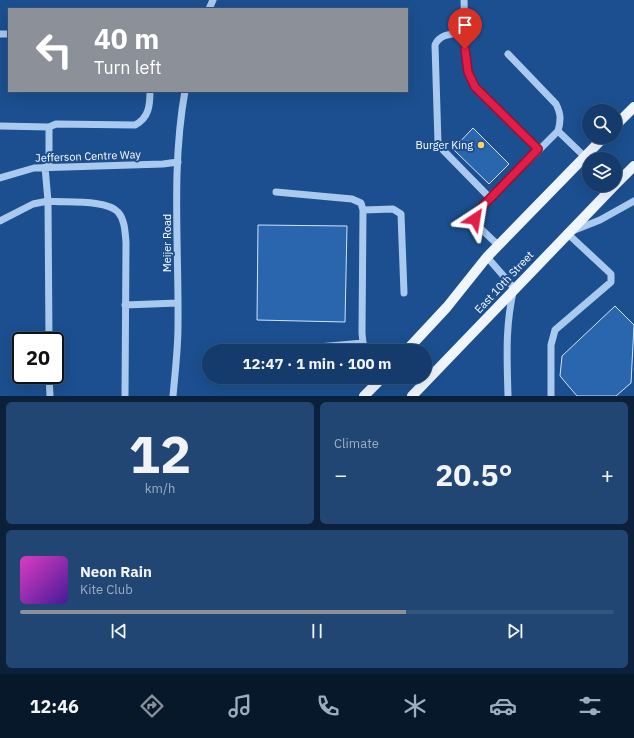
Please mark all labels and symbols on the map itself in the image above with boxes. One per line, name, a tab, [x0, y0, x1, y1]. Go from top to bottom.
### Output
pin	[448, 8, 482, 49]
place label: Burger King	[416, 138, 473, 152]
marker: Burger King	[476, 140, 486, 150]
street label: Jefferson Centre Way	[35, 147, 142, 165]
position arrow	[454, 198, 496, 240]
street label: Meijer Road	[160, 214, 174, 272]
street label: East 10th Street	[472, 248, 537, 316]
speed limit sign: 20	[12, 332, 64, 384]

